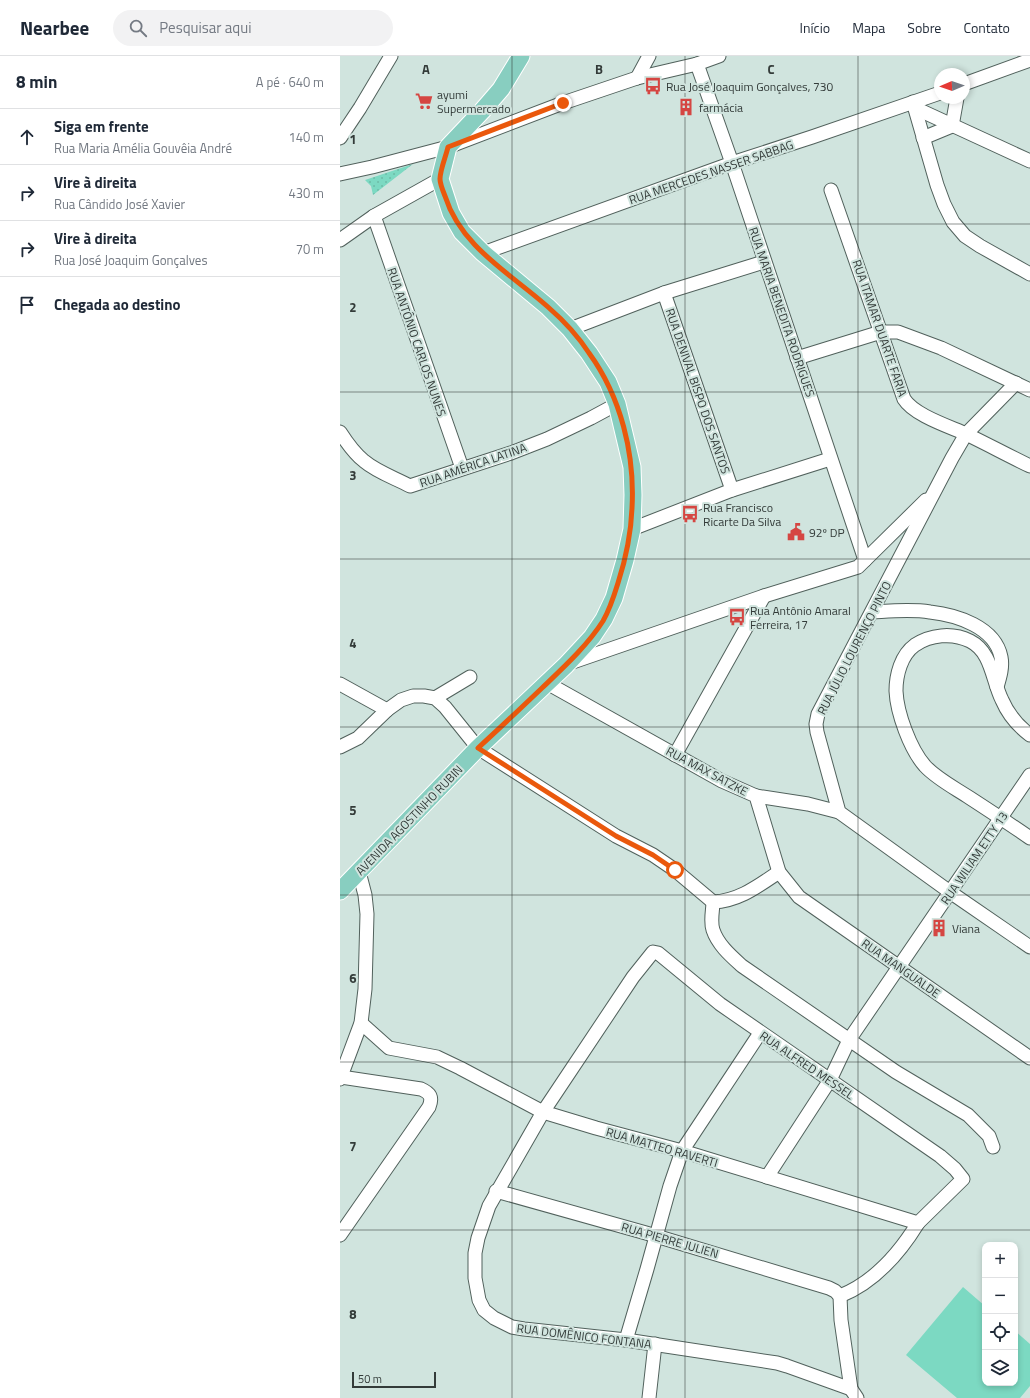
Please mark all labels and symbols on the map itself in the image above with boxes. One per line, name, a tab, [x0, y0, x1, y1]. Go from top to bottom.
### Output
text: A	[422, 59, 430, 79]
text: B	[595, 59, 603, 79]
text: C	[767, 59, 775, 79]
north arrow	[934, 68, 970, 104]
bus stop icon: Rua José Joaquim Gonçalves, 730	[643, 76, 663, 96]
place label: Rua José Joaquim Gonçalves, 730	[666, 77, 833, 96]
place label: ayumi Supermercado	[437, 85, 510, 118]
supermarket icon: ayumi Supermercado	[414, 91, 434, 111]
route end	[554, 94, 572, 112]
building icon: farmácia	[676, 97, 696, 117]
place label: farmácia	[699, 98, 743, 117]
text: 1	[349, 129, 357, 149]
street label: RUA MERCEDES NASSER SABBAG	[626, 135, 796, 209]
street label: RUA MARIA BENEDITA RODRIGUES	[744, 224, 820, 400]
street label: RUA ITAMAR DUARTE FARIA	[848, 257, 912, 399]
street label: RUA ANTÔNIO CARLOS NUNES	[383, 265, 451, 419]
text: 2	[349, 297, 357, 317]
street label: RUA DENIVAL BISPO DOS SANTOS	[661, 306, 735, 476]
street label: RUA AMÉRICA LATINA	[417, 438, 529, 492]
text: 3	[349, 465, 357, 485]
place label: Rua Francisco Ricarte Da Silva	[703, 498, 781, 531]
bus stop icon: Rua Francisco Ricarte Da Silva	[680, 504, 700, 524]
public building icon: 92º DP	[786, 522, 806, 542]
place label: 92º DP	[809, 523, 845, 542]
street label: RUA JÚLIO LOURENÇO PINTO	[812, 578, 896, 718]
place label: Rua Antônio Amaral Ferreira, 17	[750, 601, 851, 634]
bus stop icon: Rua Antônio Amaral Ferreira, 17	[727, 607, 747, 627]
text: 4	[349, 633, 357, 653]
street label: RUA MAX SATZKE	[663, 741, 752, 801]
street label: AVENIDA AGOSTINHO RUBIN	[351, 760, 467, 880]
text: 5	[349, 800, 357, 820]
street label: RUA WILIAM ETTY 13	[936, 808, 1012, 908]
route start	[666, 861, 684, 879]
building icon: Viana	[929, 918, 949, 938]
place label: Viana	[952, 919, 980, 938]
street label: RUA MANGUALDE	[858, 934, 945, 1003]
text: 6	[349, 968, 357, 988]
street label: RUA ALFRED MESSEL	[756, 1026, 858, 1104]
street label: RUA MATTEO RAVERTI	[604, 1122, 720, 1172]
text: 7	[349, 1136, 357, 1156]
street label: RUA PIERRE JULIEN	[619, 1217, 721, 1263]
text: 8	[349, 1304, 357, 1324]
street label: RUA DOMÊNICO FONTANA	[516, 1318, 652, 1354]
scale bar	[352, 1370, 436, 1389]

